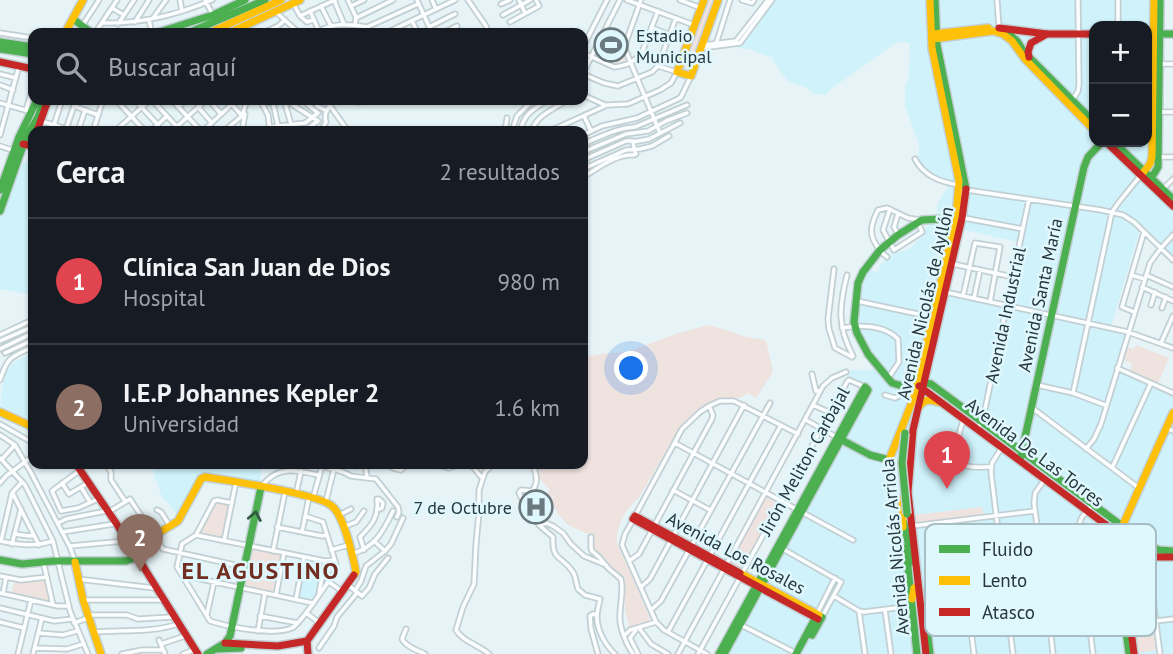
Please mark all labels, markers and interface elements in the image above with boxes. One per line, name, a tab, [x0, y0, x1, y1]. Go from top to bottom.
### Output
map controls	[1089, 21, 1152, 147]
button: +	[1089, 21, 1152, 84]
place label: Estadio Municipal	[636, 24, 712, 68]
sports icon: Estadio Municipal	[592, 26, 630, 64]
search box	[28, 28, 588, 105]
icon: search	[52, 48, 90, 86]
text: Buscar aquí	[108, 50, 236, 83]
button: −	[1089, 84, 1152, 147]
text: Cerca	[56, 152, 125, 191]
text: 2 resultados	[439, 157, 560, 186]
street label: Avenida Nicolás de Ayllón	[892, 204, 958, 402]
street label: Avenida Santa María	[1012, 216, 1068, 374]
street label: Avenida Industrial	[979, 244, 1031, 385]
text: Clínica San Juan de Dios	[123, 250, 390, 283]
text: 1	[72, 267, 86, 296]
text: 980 m	[498, 267, 560, 296]
text: Hospital	[123, 283, 205, 312]
your location	[614, 351, 648, 385]
text: I.E.P Johannes Kepler 2	[123, 376, 379, 409]
street label: Jirón Meliton Carbajal	[753, 382, 855, 540]
street label: Avenida De Las Torres	[961, 392, 1109, 512]
text: 2	[72, 393, 86, 422]
text: 1.6 km	[494, 393, 560, 422]
text: Universidad	[123, 409, 239, 438]
pin: 1	[924, 431, 970, 489]
street label: Avenida Nicolás Arriola	[876, 458, 914, 636]
hospital icon: 7 de Octubre	[517, 488, 555, 526]
place label: 7 de Octubre	[414, 496, 512, 519]
street label: Avenida Los Rosales	[663, 507, 809, 599]
one-way arrow	[247, 510, 262, 522]
pin: 2	[117, 514, 163, 572]
legend	[925, 524, 1156, 636]
text: Fluido	[982, 537, 1033, 561]
district label: EL AGUSTINO	[181, 555, 341, 586]
text: Lento	[982, 568, 1027, 592]
text: Atasco	[982, 600, 1035, 624]

